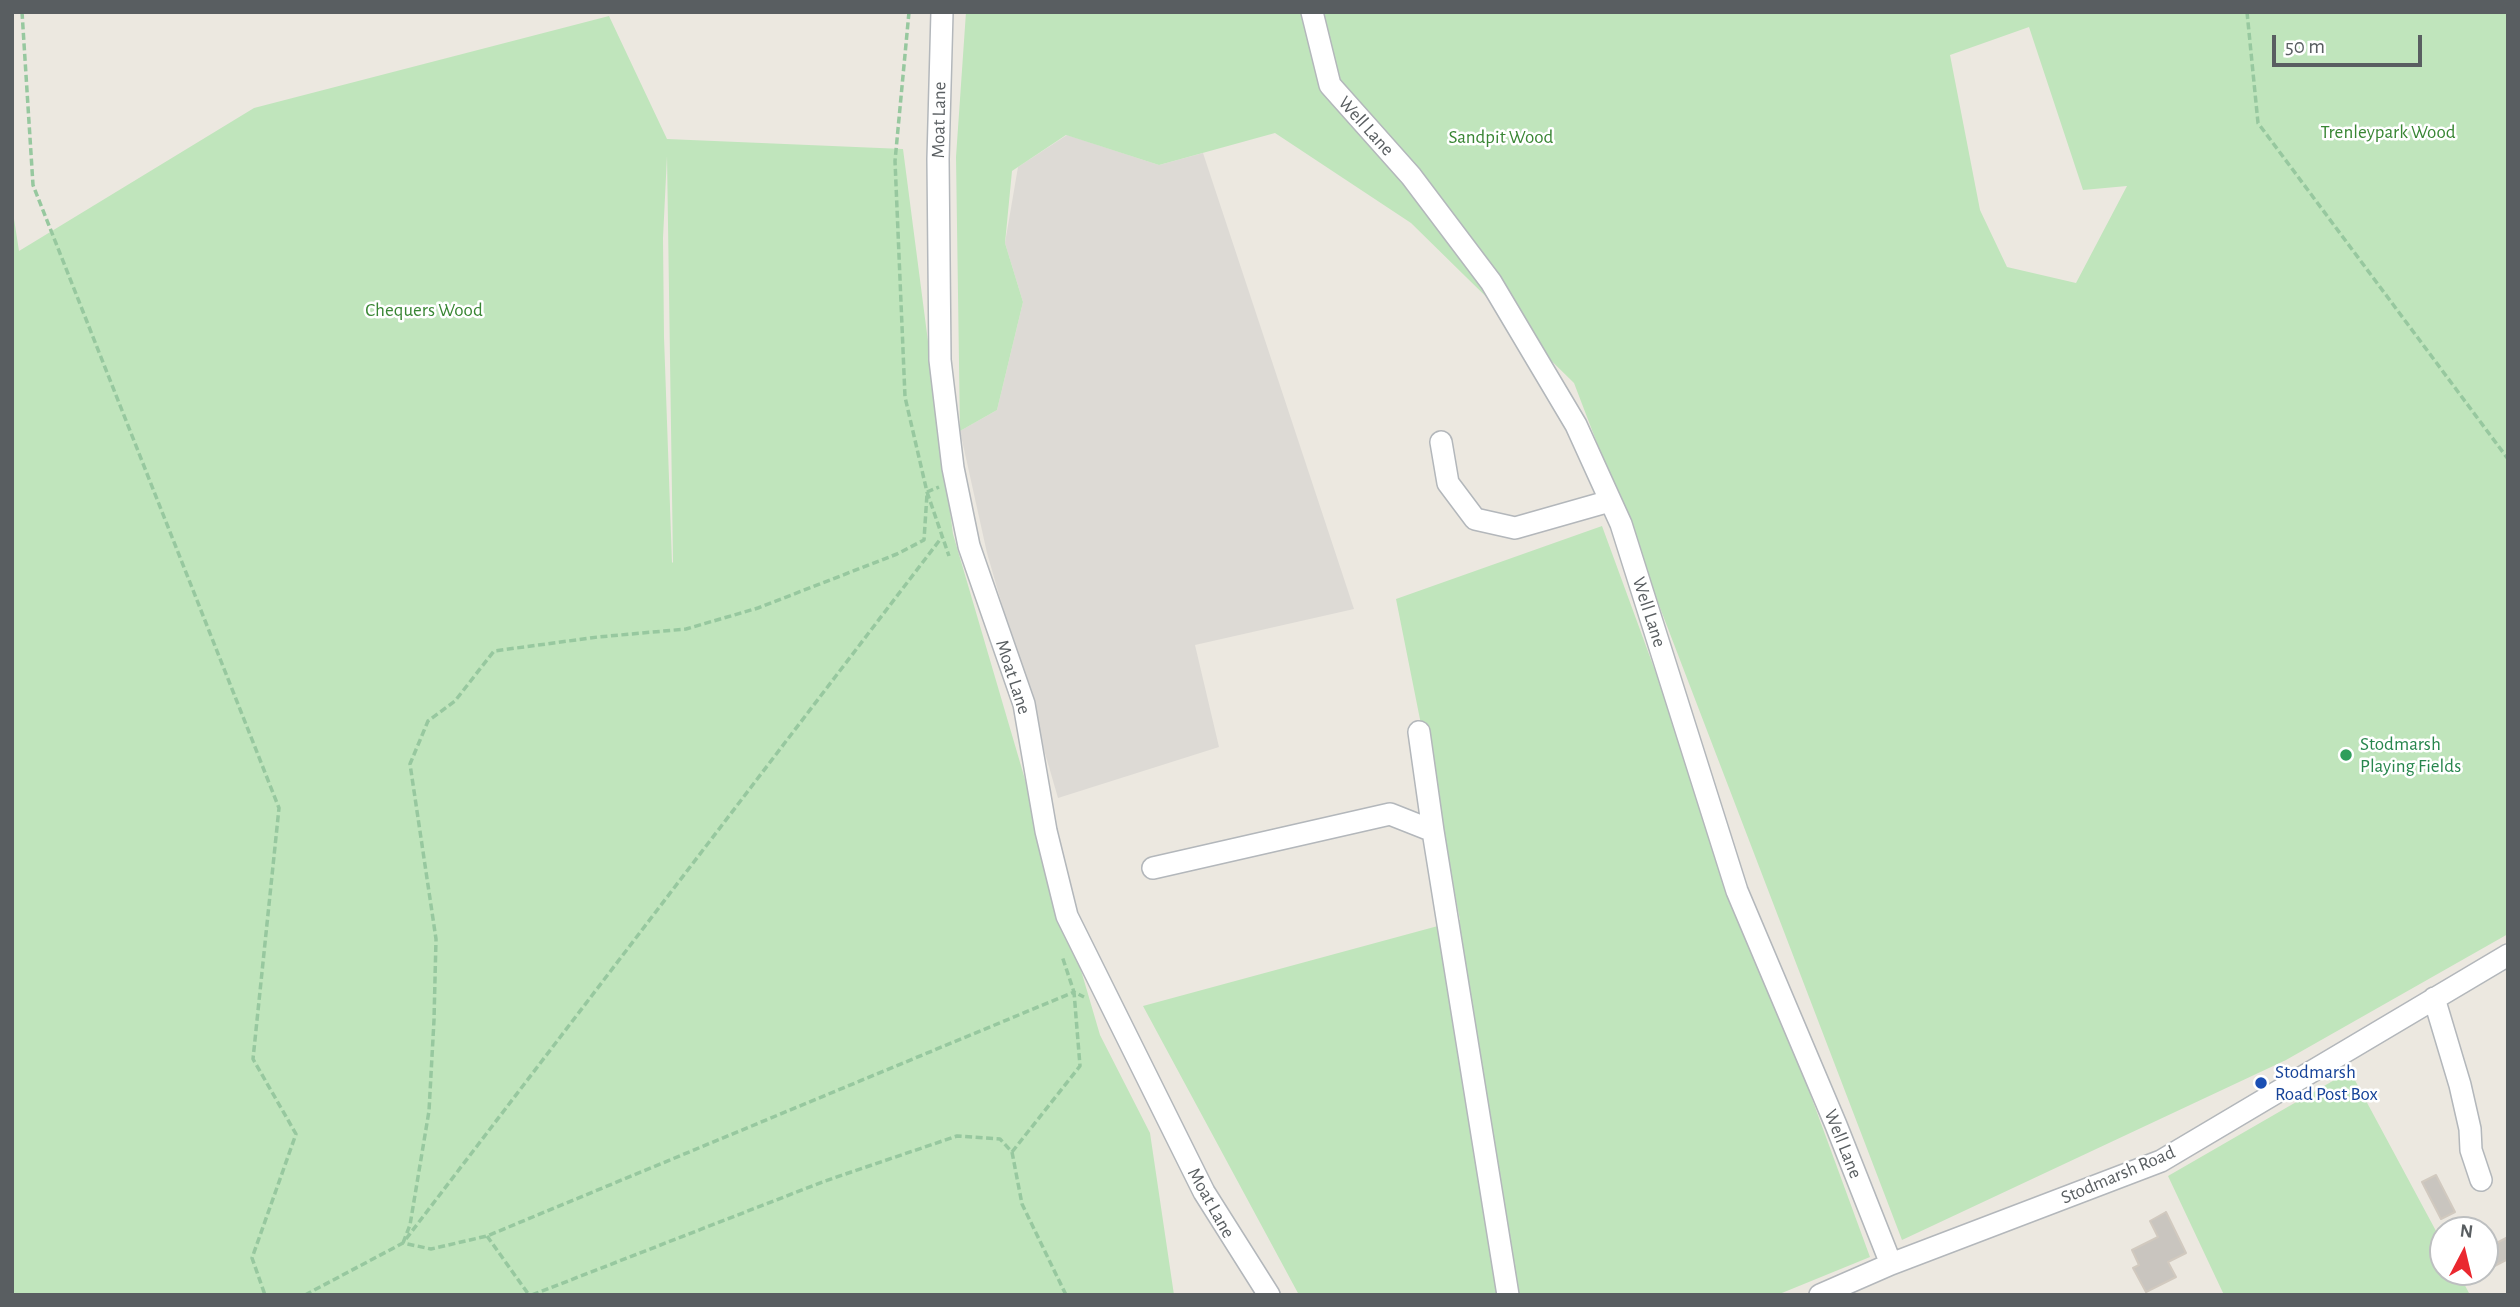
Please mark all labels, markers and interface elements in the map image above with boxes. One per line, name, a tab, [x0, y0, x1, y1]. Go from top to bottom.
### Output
scale bar	[2275, 21, 2426, 65]
text: 50 m	[2285, 36, 2325, 57]
street label: Moat Lane	[927, 81, 951, 159]
street label: Well Lane	[1333, 91, 1399, 161]
park label: Trenleypark Wood	[2320, 121, 2456, 143]
park label: Sandpit Wood	[1449, 126, 1553, 148]
park label: Chequers Wood	[365, 299, 483, 321]
street label: Well Lane	[1627, 574, 1671, 650]
street label: Moat Lane	[990, 637, 1036, 717]
place label: Stodmarsh Playing Fields	[2360, 733, 2461, 777]
marker: Stodmarsh Playing Fields	[2338, 747, 2354, 763]
place label: Stodmarsh Road Post Box	[2275, 1061, 2378, 1105]
marker: Stodmarsh Road Post Box	[2253, 1075, 2269, 1091]
street label: Well Lane	[1819, 1106, 1867, 1182]
street label: Stodmarsh Road	[2058, 1141, 2178, 1209]
street label: Moat Lane	[1182, 1164, 1240, 1242]
north arrow	[2429, 1216, 2499, 1286]
text: N	[2459, 1221, 2474, 1242]

